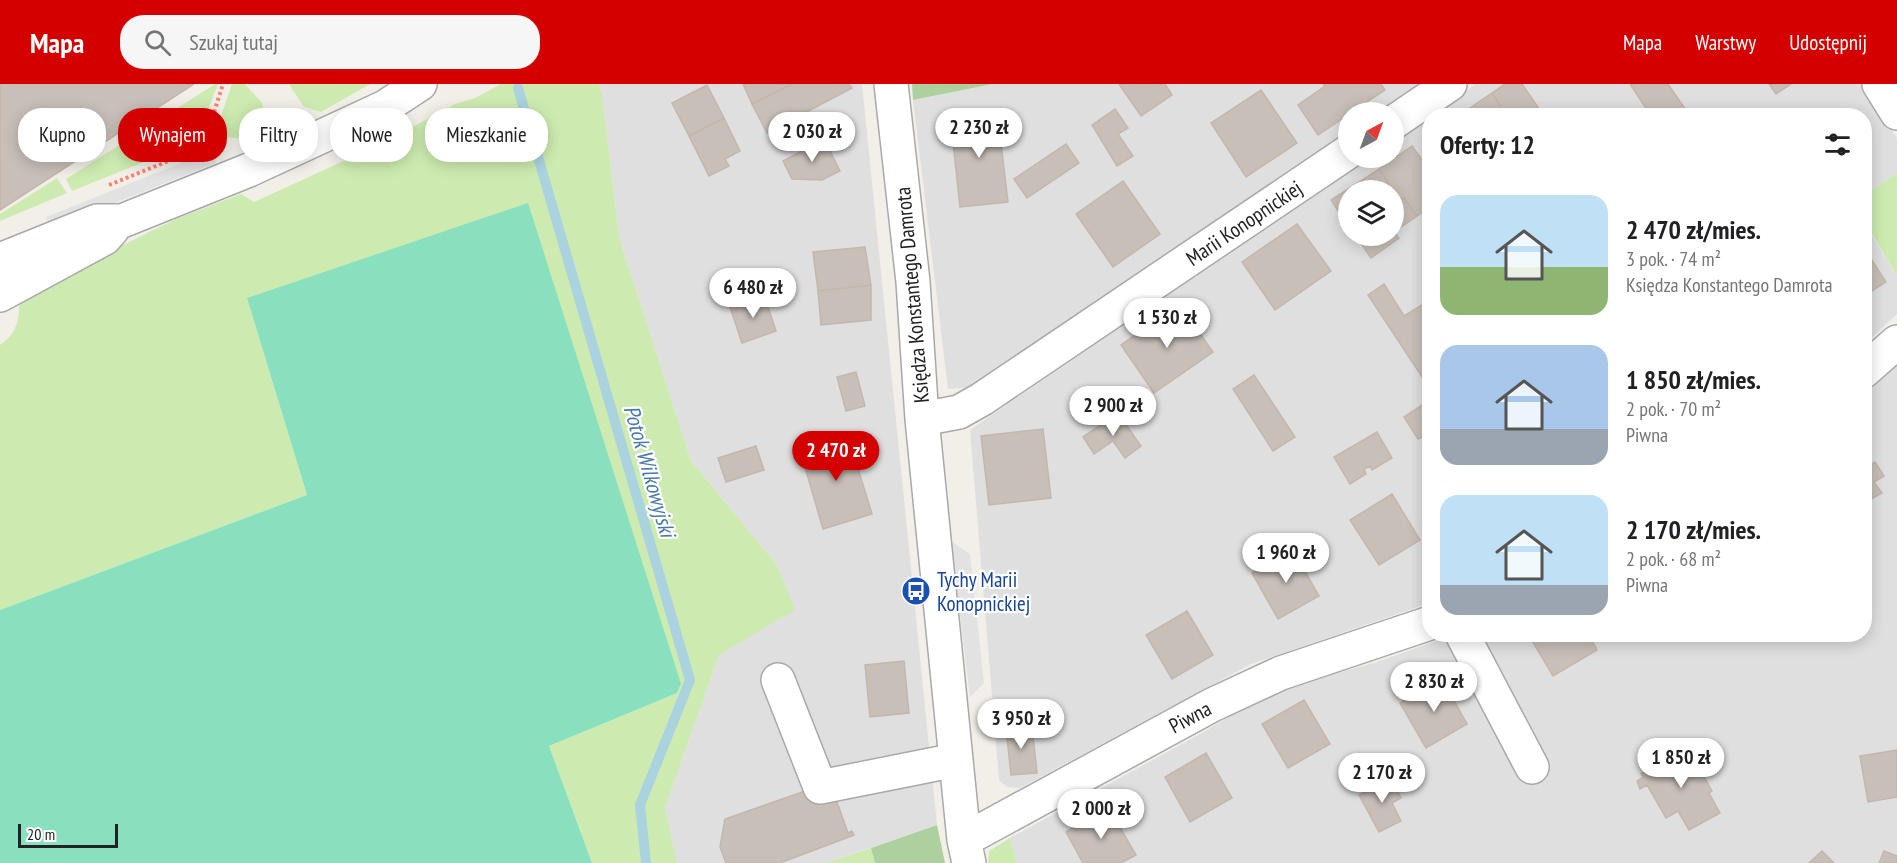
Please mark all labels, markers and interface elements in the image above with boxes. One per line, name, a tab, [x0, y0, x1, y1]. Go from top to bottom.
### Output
search box	[120, 15, 540, 69]
text: Mapa	[30, 24, 84, 61]
icon: search	[141, 26, 174, 59]
text: Szukaj tutaj	[189, 28, 278, 56]
text: Mapa	[1623, 29, 1662, 56]
text: Warstwy	[1695, 29, 1756, 56]
text: Udostępnij	[1789, 29, 1867, 56]
north arrow	[1338, 102, 1404, 168]
map controls	[1338, 102, 1404, 246]
chip: Kupno	[18, 108, 106, 162]
chip: Wynajem	[118, 108, 227, 162]
chip: Filtry	[239, 108, 318, 162]
chip: Nowe	[330, 108, 413, 162]
chip: Mieszkanie	[425, 108, 548, 162]
pin: 2 230 zł	[917, 108, 1041, 159]
pin: 2 030 zł	[750, 112, 874, 163]
text: 2 230 zł	[949, 114, 1009, 140]
text: 2 030 zł	[782, 118, 842, 144]
text: Oferty: 12	[1440, 128, 1535, 161]
icon: filters	[1821, 128, 1854, 161]
street label: Marii Konopnickiej	[1181, 174, 1307, 272]
button: layers	[1338, 180, 1404, 246]
street label: Księdza Konstantego Damrota	[889, 186, 935, 404]
text: 2 470 zł/mies.	[1626, 213, 1761, 246]
icon: home	[1488, 219, 1560, 291]
text: 3 pok. · 74 m²	[1626, 246, 1721, 272]
pin: 6 480 zł	[691, 268, 815, 319]
text: Księdza Konstantego Damrota	[1626, 272, 1832, 298]
text: 6 480 zł	[723, 274, 783, 300]
pin: 1 530 zł	[1105, 298, 1229, 349]
text: 1 530 zł	[1137, 304, 1197, 330]
text: 1 850 zł/mies.	[1626, 363, 1761, 396]
icon: home	[1488, 369, 1560, 441]
pin: 2 900 zł	[1051, 386, 1175, 437]
text: 2 900 zł	[1083, 392, 1143, 418]
text: 2 pok. · 70 m²	[1626, 396, 1721, 422]
water label: Potok Wilkowyjski	[618, 402, 683, 543]
text: Piwna	[1626, 422, 1668, 448]
pin: 2 470 zł	[774, 431, 898, 482]
text: 2 470 zł	[806, 437, 866, 463]
text: 2 170 zł/mies.	[1626, 513, 1761, 546]
icon: home	[1488, 519, 1560, 591]
pin: 1 960 zł	[1224, 533, 1348, 584]
text: 1 960 zł	[1256, 539, 1316, 565]
text: 2 pok. · 68 m²	[1626, 546, 1721, 572]
place label: Tychy Marii Konopnickiej	[937, 566, 1030, 617]
text: Piwna	[1626, 572, 1668, 598]
bus stop icon: Tychy Marii Konopnickiej	[900, 575, 932, 607]
pin: 2 830 zł	[1372, 662, 1496, 713]
text: 2 830 zł	[1404, 668, 1464, 694]
street label: Piwna	[1164, 695, 1216, 739]
pin: 3 950 zł	[959, 699, 1083, 750]
text: 3 950 zł	[991, 705, 1051, 731]
pin: 1 850 zł	[1619, 738, 1743, 789]
text: 1 850 zł	[1651, 744, 1711, 770]
pin: 2 170 zł	[1320, 753, 1444, 804]
text: 2 170 zł	[1352, 759, 1412, 785]
pin: 2 000 zł	[1039, 789, 1163, 840]
text: 2 000 zł	[1071, 795, 1131, 821]
scale bar	[18, 821, 118, 848]
text: 20 m	[27, 824, 55, 844]

